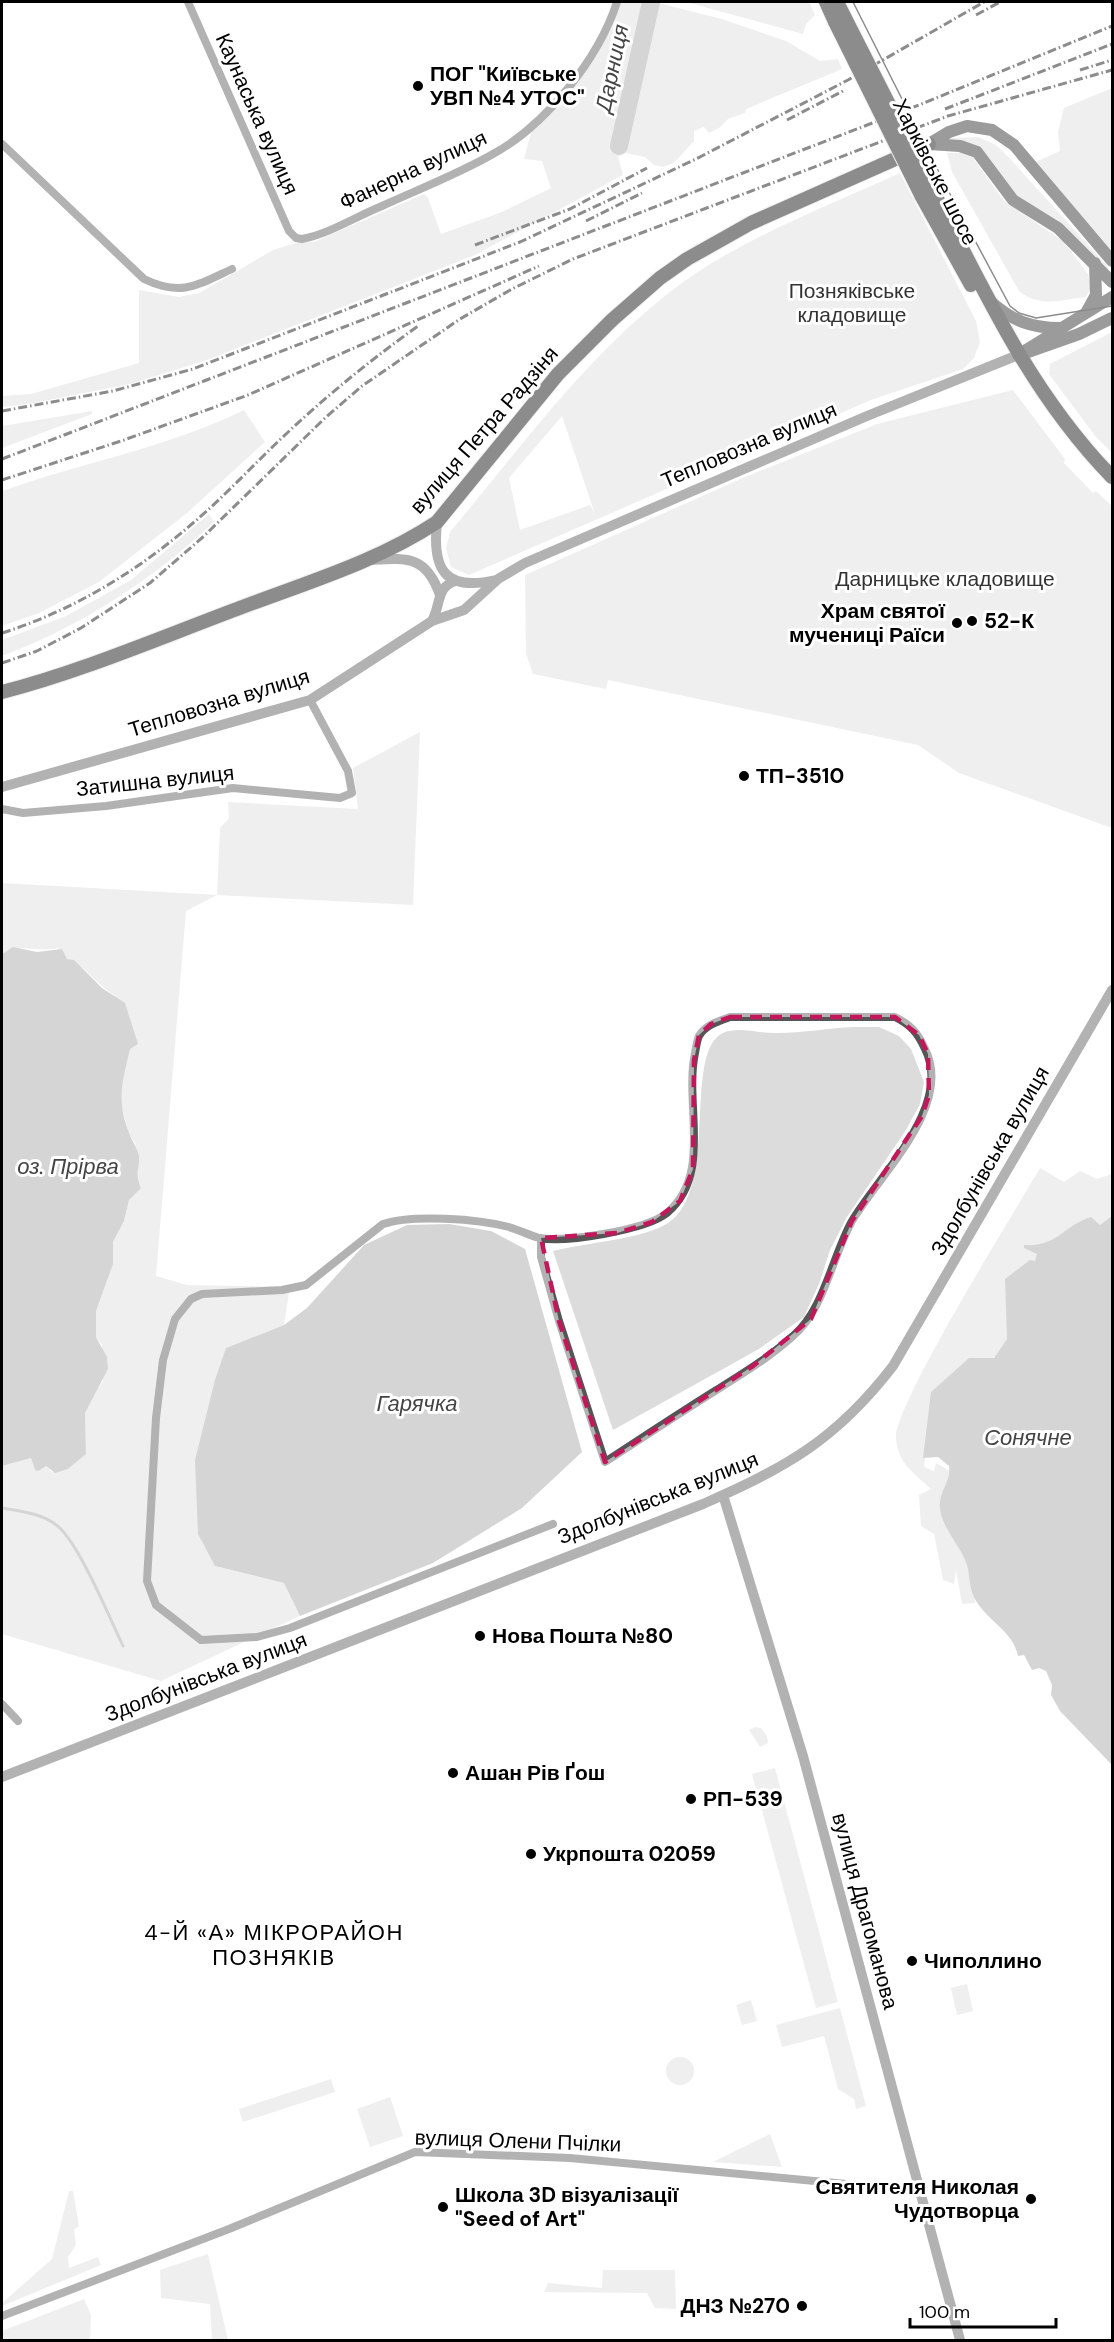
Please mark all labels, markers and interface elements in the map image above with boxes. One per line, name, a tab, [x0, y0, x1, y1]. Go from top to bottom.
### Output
water label: Дарниця	[588, 21, 635, 117]
street label: Каунаська вулиця	[209, 29, 305, 199]
place label: ПОГ "Київське УВП №4 УТОС"	[430, 60, 585, 112]
marker: ПОГ "Київське УВП №4 УТОС"	[411, 79, 425, 93]
street label: Харківське шосе	[886, 94, 984, 250]
street label: Фанерна вулиця	[335, 124, 491, 216]
park label: Позняківське кладовище	[789, 277, 915, 329]
street label: вулиця Петра Радзіня	[404, 340, 564, 520]
street label: Тепловозна вулиця	[657, 395, 841, 495]
park label: Дарницьке кладовище	[835, 565, 1055, 593]
place label: Храм святої мучениці Раїси	[789, 597, 946, 649]
place label: 52-К	[984, 607, 1034, 635]
marker: 52-К	[965, 614, 979, 628]
marker: Храм святої мучениці Раїси	[950, 616, 964, 630]
street label: Тепловозна вулиця	[125, 662, 313, 744]
street label: Затишна вулиця	[74, 759, 236, 803]
place label: ТП-3510	[756, 762, 844, 790]
marker: ТП-3510	[737, 769, 751, 783]
street label: Здолбунівська вулиця	[924, 1061, 1056, 1261]
water label: оз. Прірва	[17, 1152, 119, 1181]
water label: Гарячка	[376, 1389, 458, 1418]
water label: Сонячне	[984, 1423, 1072, 1452]
street label: Здолбунівська вулиця	[553, 1445, 763, 1551]
place label: Нова Пошта №80	[492, 1622, 673, 1650]
street label: Здолбунівська вулиця	[101, 1626, 311, 1728]
marker: Нова Пошта №80	[473, 1629, 487, 1643]
place label: Ашан Рів Ґош	[465, 1759, 605, 1787]
marker: Ашан Рів Ґош	[446, 1766, 460, 1780]
place label: РП-539	[703, 1785, 783, 1813]
marker: РП-539	[684, 1792, 698, 1806]
street label: вулиця Драгоманова	[825, 1810, 905, 2013]
place label: Укрпошта 02059	[543, 1840, 716, 1868]
marker: Укрпошта 02059	[524, 1847, 538, 1861]
district label: 4-Й «А» МІКРОРАЙОН ПОЗНЯКІВ	[144, 1918, 404, 1972]
place label: Чиполлино	[924, 1947, 1042, 1975]
marker: Чиполлино	[905, 1954, 919, 1968]
street label: вулиця Олени Пчілки	[414, 2123, 622, 2159]
place label: Святителя Николая Чудотворца	[815, 2173, 1019, 2225]
place label: Школа 3D візуалізації "Seed of Art"	[455, 2181, 680, 2233]
marker: Святителя Николая Чудотворца	[1024, 2192, 1038, 2206]
marker: Школа 3D візуалізації "Seed of Art"	[436, 2200, 450, 2214]
scale bar	[910, 2291, 1056, 2329]
place label: ДНЗ №270	[680, 2292, 790, 2320]
marker: ДНЗ №270	[795, 2299, 809, 2313]
text: 100 m	[919, 2300, 970, 2324]

